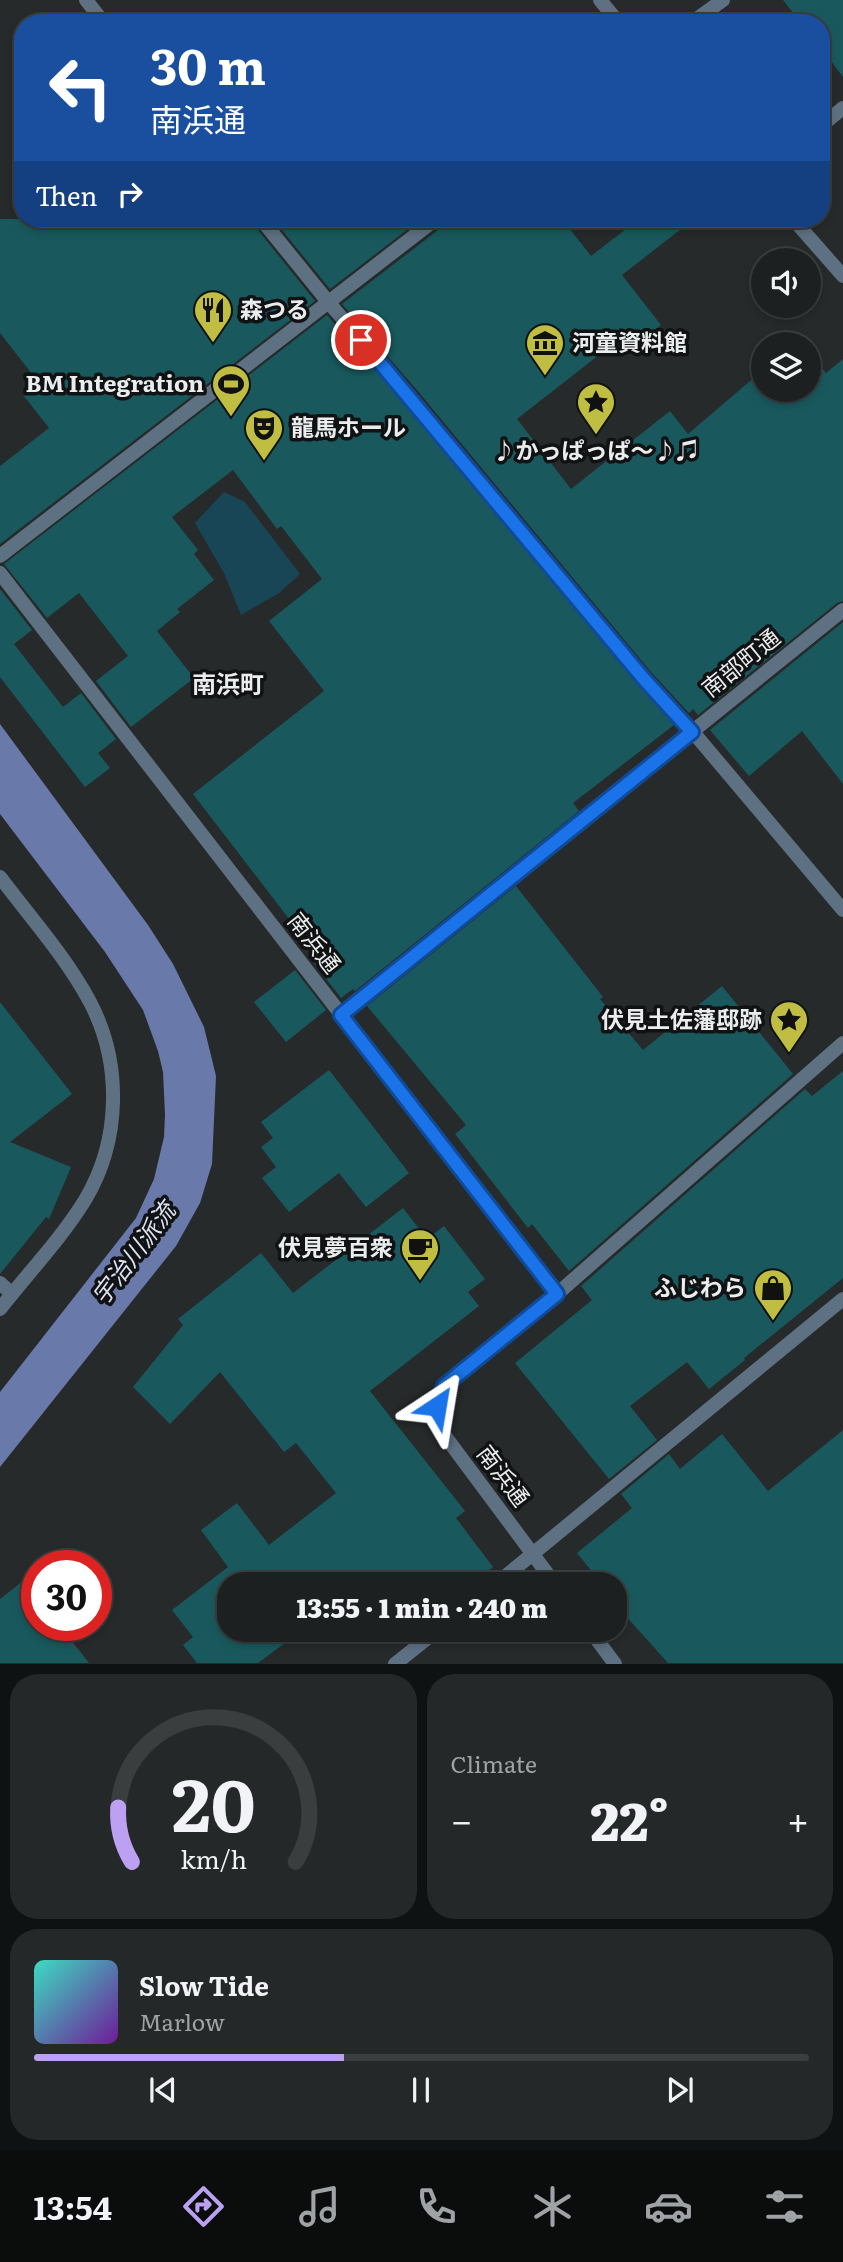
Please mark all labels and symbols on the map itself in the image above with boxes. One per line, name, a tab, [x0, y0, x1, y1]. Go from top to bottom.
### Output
restaurant icon: 森つる	[192, 289, 234, 344]
place label: 森つる	[240, 291, 309, 325]
pin	[331, 310, 391, 370]
museum icon: 河童資料館	[524, 322, 566, 377]
place label: 河童資料館	[572, 324, 687, 358]
sports icon: BM Integration	[210, 363, 252, 418]
place label: BM Integration	[26, 365, 204, 399]
place icon: ♪かっぱっぱ〜♪♫	[575, 381, 617, 436]
theatre icon: 龍馬ホール	[243, 407, 285, 462]
place label: 龍馬ホール	[291, 409, 406, 443]
place label: ♪かっぱっぱ〜♪♫	[493, 432, 700, 466]
street label: 南部町通	[693, 619, 786, 704]
district label: 南浜町	[192, 665, 264, 700]
street label: 南浜通	[281, 904, 350, 979]
place icon: 伏見土佐藩邸跡	[768, 999, 810, 1054]
place label: 伏見土佐藩邸跡	[601, 1001, 762, 1035]
water label: 宇治川派流	[82, 1191, 184, 1311]
cafe icon: 伏見夢百衆	[399, 1227, 441, 1282]
place label: 伏見夢百衆	[278, 1229, 393, 1263]
shop icon: ふじわら	[752, 1267, 794, 1322]
place label: ふじわら	[654, 1269, 746, 1303]
position arrow	[400, 1369, 474, 1443]
street label: 南浜通	[470, 1437, 539, 1513]
speed limit sign: 30	[21, 1550, 112, 1641]

